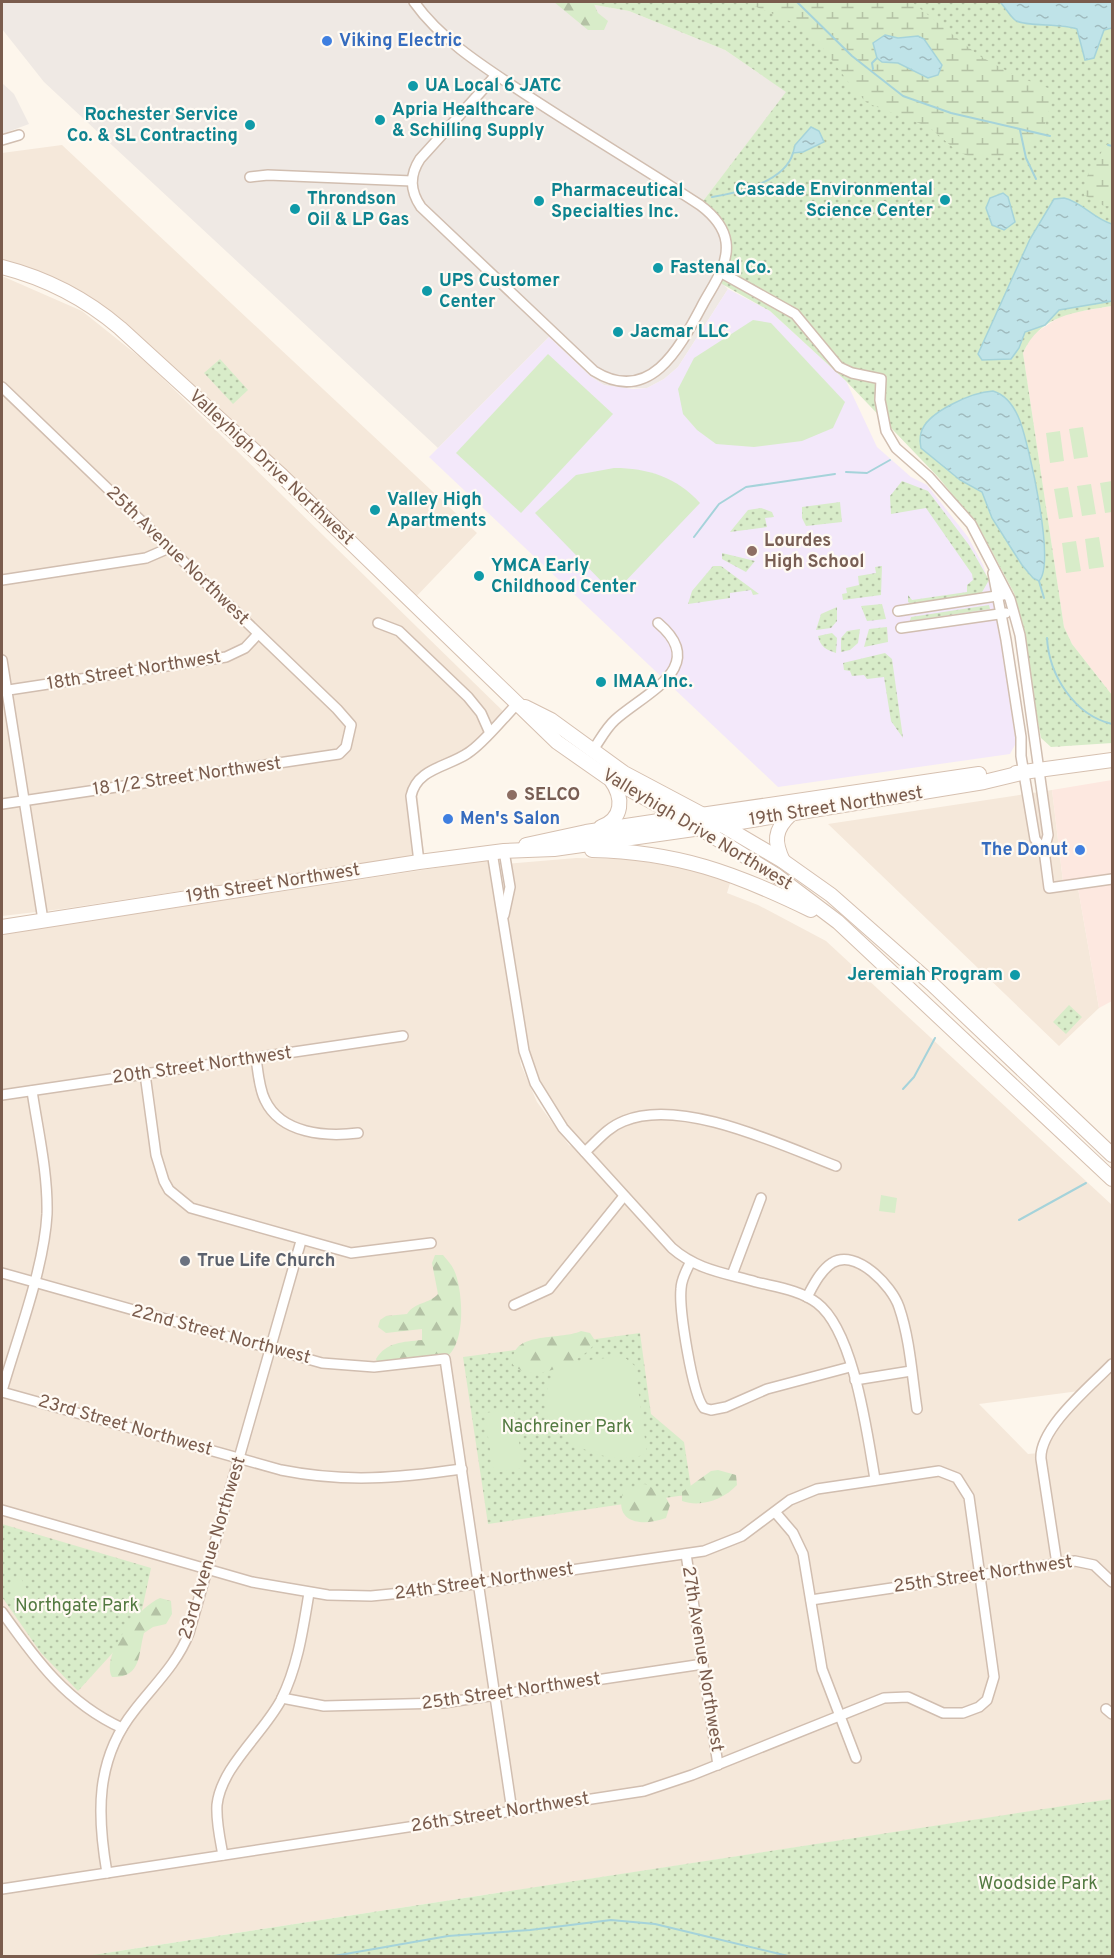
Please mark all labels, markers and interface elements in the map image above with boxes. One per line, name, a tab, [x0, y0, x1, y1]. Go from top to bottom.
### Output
place label: Viking Electric	[339, 30, 462, 53]
marker: Viking Electric	[320, 34, 334, 48]
place label: UA Local 6 JATC	[425, 75, 562, 98]
marker: UA Local 6 JATC	[406, 79, 420, 93]
place label: Apria Healthcare & Schilling Supply	[392, 99, 545, 143]
place label: Rochester Service Co. & SL Contracting	[67, 104, 238, 148]
marker: Apria Healthcare & Schilling Supply	[373, 113, 387, 127]
marker: Rochester Service Co. & SL Contracting	[243, 118, 257, 132]
place label: Cascade Environmental Science Center	[735, 179, 933, 223]
place label: Pharmaceutical Specialties Inc.	[551, 180, 684, 224]
place label: Throndson Oil & LP Gas	[307, 188, 409, 232]
marker: Cascade Environmental Science Center	[938, 193, 952, 207]
marker: Pharmaceutical Specialties Inc.	[532, 194, 546, 208]
marker: Throndson Oil & LP Gas	[288, 202, 302, 216]
place label: Fastenal Co.	[670, 257, 771, 280]
marker: Fastenal Co.	[651, 261, 665, 275]
place label: UPS Customer Center	[439, 270, 560, 314]
marker: UPS Customer Center	[420, 284, 434, 298]
place label: Jacmar LLC	[630, 321, 729, 344]
marker: Jacmar LLC	[611, 325, 625, 339]
street label: Valleyhigh Drive Northwest	[183, 385, 359, 551]
street label: 25th Avenue Northwest	[101, 482, 253, 630]
place label: Valley High Apartments	[387, 489, 487, 533]
marker: Valley High Apartments	[368, 503, 382, 517]
place label: Lourdes High School	[764, 530, 865, 574]
marker: Lourdes High School	[745, 544, 759, 558]
place label: YMCA Early Childhood Center	[491, 555, 637, 599]
marker: YMCA Early Childhood Center	[472, 569, 486, 583]
street label: 18th Street Northwest	[45, 646, 223, 696]
place label: IMAA Inc.	[613, 671, 693, 694]
marker: IMAA Inc.	[594, 675, 608, 689]
street label: 18 1/2 Street Northwest	[91, 752, 283, 802]
street label: Valleyhigh Drive Northwest	[598, 764, 796, 896]
street label: 19th Street Northwest	[747, 782, 925, 832]
place label: SELCO	[524, 784, 580, 807]
marker: SELCO	[505, 788, 519, 802]
place label: Men's Salon	[460, 808, 560, 831]
marker: Men's Salon	[441, 812, 455, 826]
place label: The Donut	[981, 839, 1068, 862]
marker: The Donut	[1073, 843, 1087, 857]
street label: 19th Street Northwest	[184, 859, 362, 909]
place label: Jeremiah Program	[847, 964, 1003, 987]
marker: Jeremiah Program	[1008, 968, 1022, 982]
street label: 20th Street Northwest	[111, 1042, 293, 1090]
place label: True Life Church	[197, 1250, 335, 1273]
marker: True Life Church	[178, 1254, 192, 1268]
street label: 22nd Street Northwest	[129, 1300, 313, 1370]
street label: 23rd Street Northwest	[35, 1390, 215, 1462]
park label: Nachreiner Park	[502, 1416, 632, 1439]
street label: 23rd Avenue Northwest	[174, 1454, 252, 1642]
street label: 25th Street Northwest	[892, 1551, 1074, 1599]
street label: 24th Street Northwest	[393, 1558, 575, 1606]
street label: 27th Avenue Northwest	[676, 1564, 728, 1754]
park label: Northgate Park	[15, 1595, 139, 1618]
street label: 25th Street Northwest	[420, 1668, 602, 1716]
street label: 26th Street Northwest	[409, 1788, 591, 1838]
park label: Woodside Park	[978, 1873, 1098, 1896]

